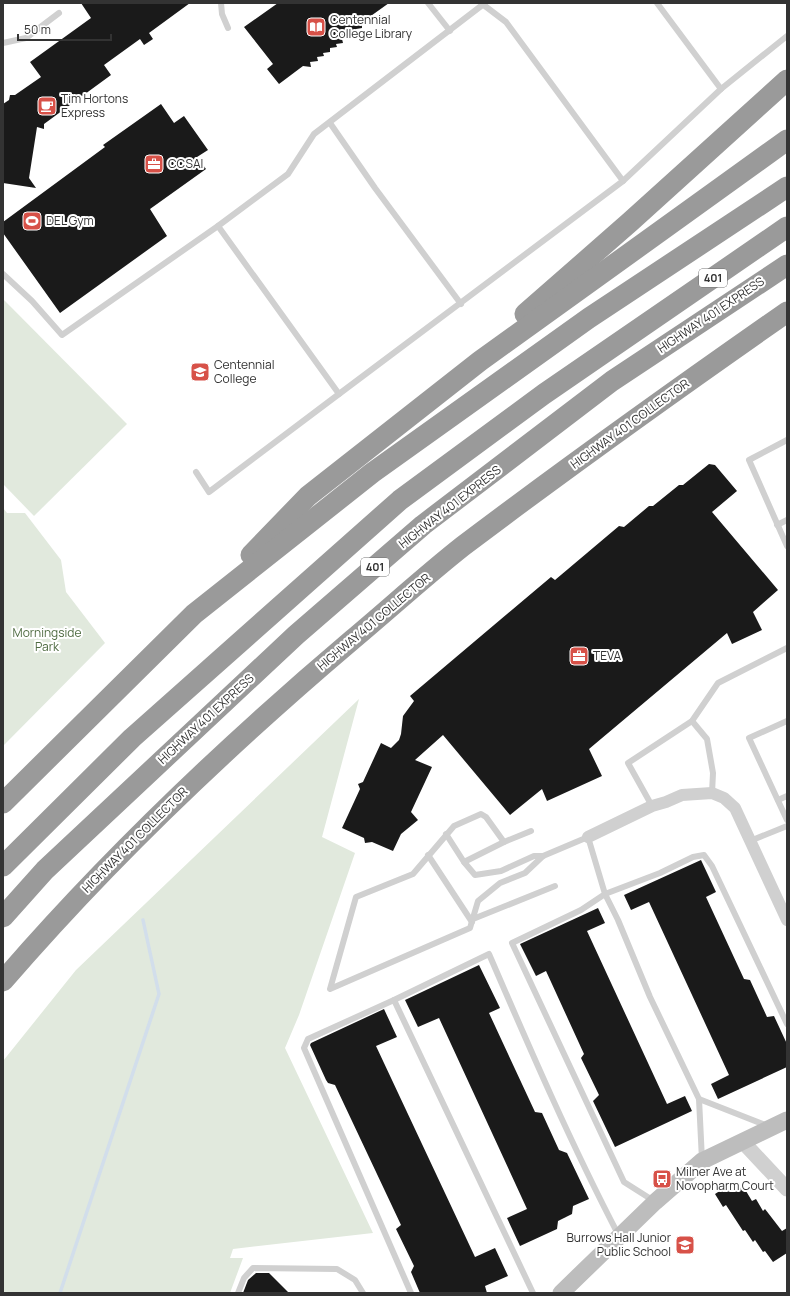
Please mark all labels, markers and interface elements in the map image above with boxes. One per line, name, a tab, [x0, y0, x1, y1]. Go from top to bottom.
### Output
place label: Centennial College Library	[330, 11, 413, 42]
scale bar	[18, 16, 111, 42]
library icon: Centennial College Library	[305, 16, 327, 38]
text: 50 m	[24, 21, 51, 38]
place label: Tim Hortons Express	[61, 90, 128, 121]
cafe icon: Tim Hortons Express	[36, 95, 58, 117]
office icon: CCSAI	[143, 153, 165, 175]
place label: CCSAI	[168, 155, 203, 172]
sports icon: DEL Gym	[21, 210, 43, 232]
place label: DEL Gym	[46, 212, 94, 229]
road number: 401	[699, 269, 727, 287]
street label: HIGHWAY 401 EXPRESS	[654, 272, 767, 357]
place label: Centennial College	[214, 356, 274, 387]
school or university icon: Centennial College	[189, 361, 211, 383]
street label: HIGHWAY 401 COLLECTOR	[567, 374, 693, 473]
street label: HIGHWAY 401 EXPRESS	[395, 461, 504, 552]
road number: 401	[361, 558, 389, 576]
street label: HIGHWAY 401 COLLECTOR	[313, 569, 434, 674]
park label: Morningside Park	[13, 624, 81, 655]
office icon: TEVA	[568, 645, 590, 667]
place label: TEVA	[593, 647, 621, 664]
street label: HIGHWAY 401 EXPRESS	[154, 670, 257, 768]
street label: HIGHWAY 401 COLLECTOR	[78, 783, 192, 896]
place label: Milner Ave at Novopharm Court	[676, 1163, 774, 1194]
bus stop icon: Milner Ave at Novopharm Court	[651, 1168, 673, 1190]
place label: Burrows Hall Junior Public School	[567, 1229, 672, 1260]
school or university icon: Burrows Hall Junior Public School	[674, 1234, 696, 1256]

